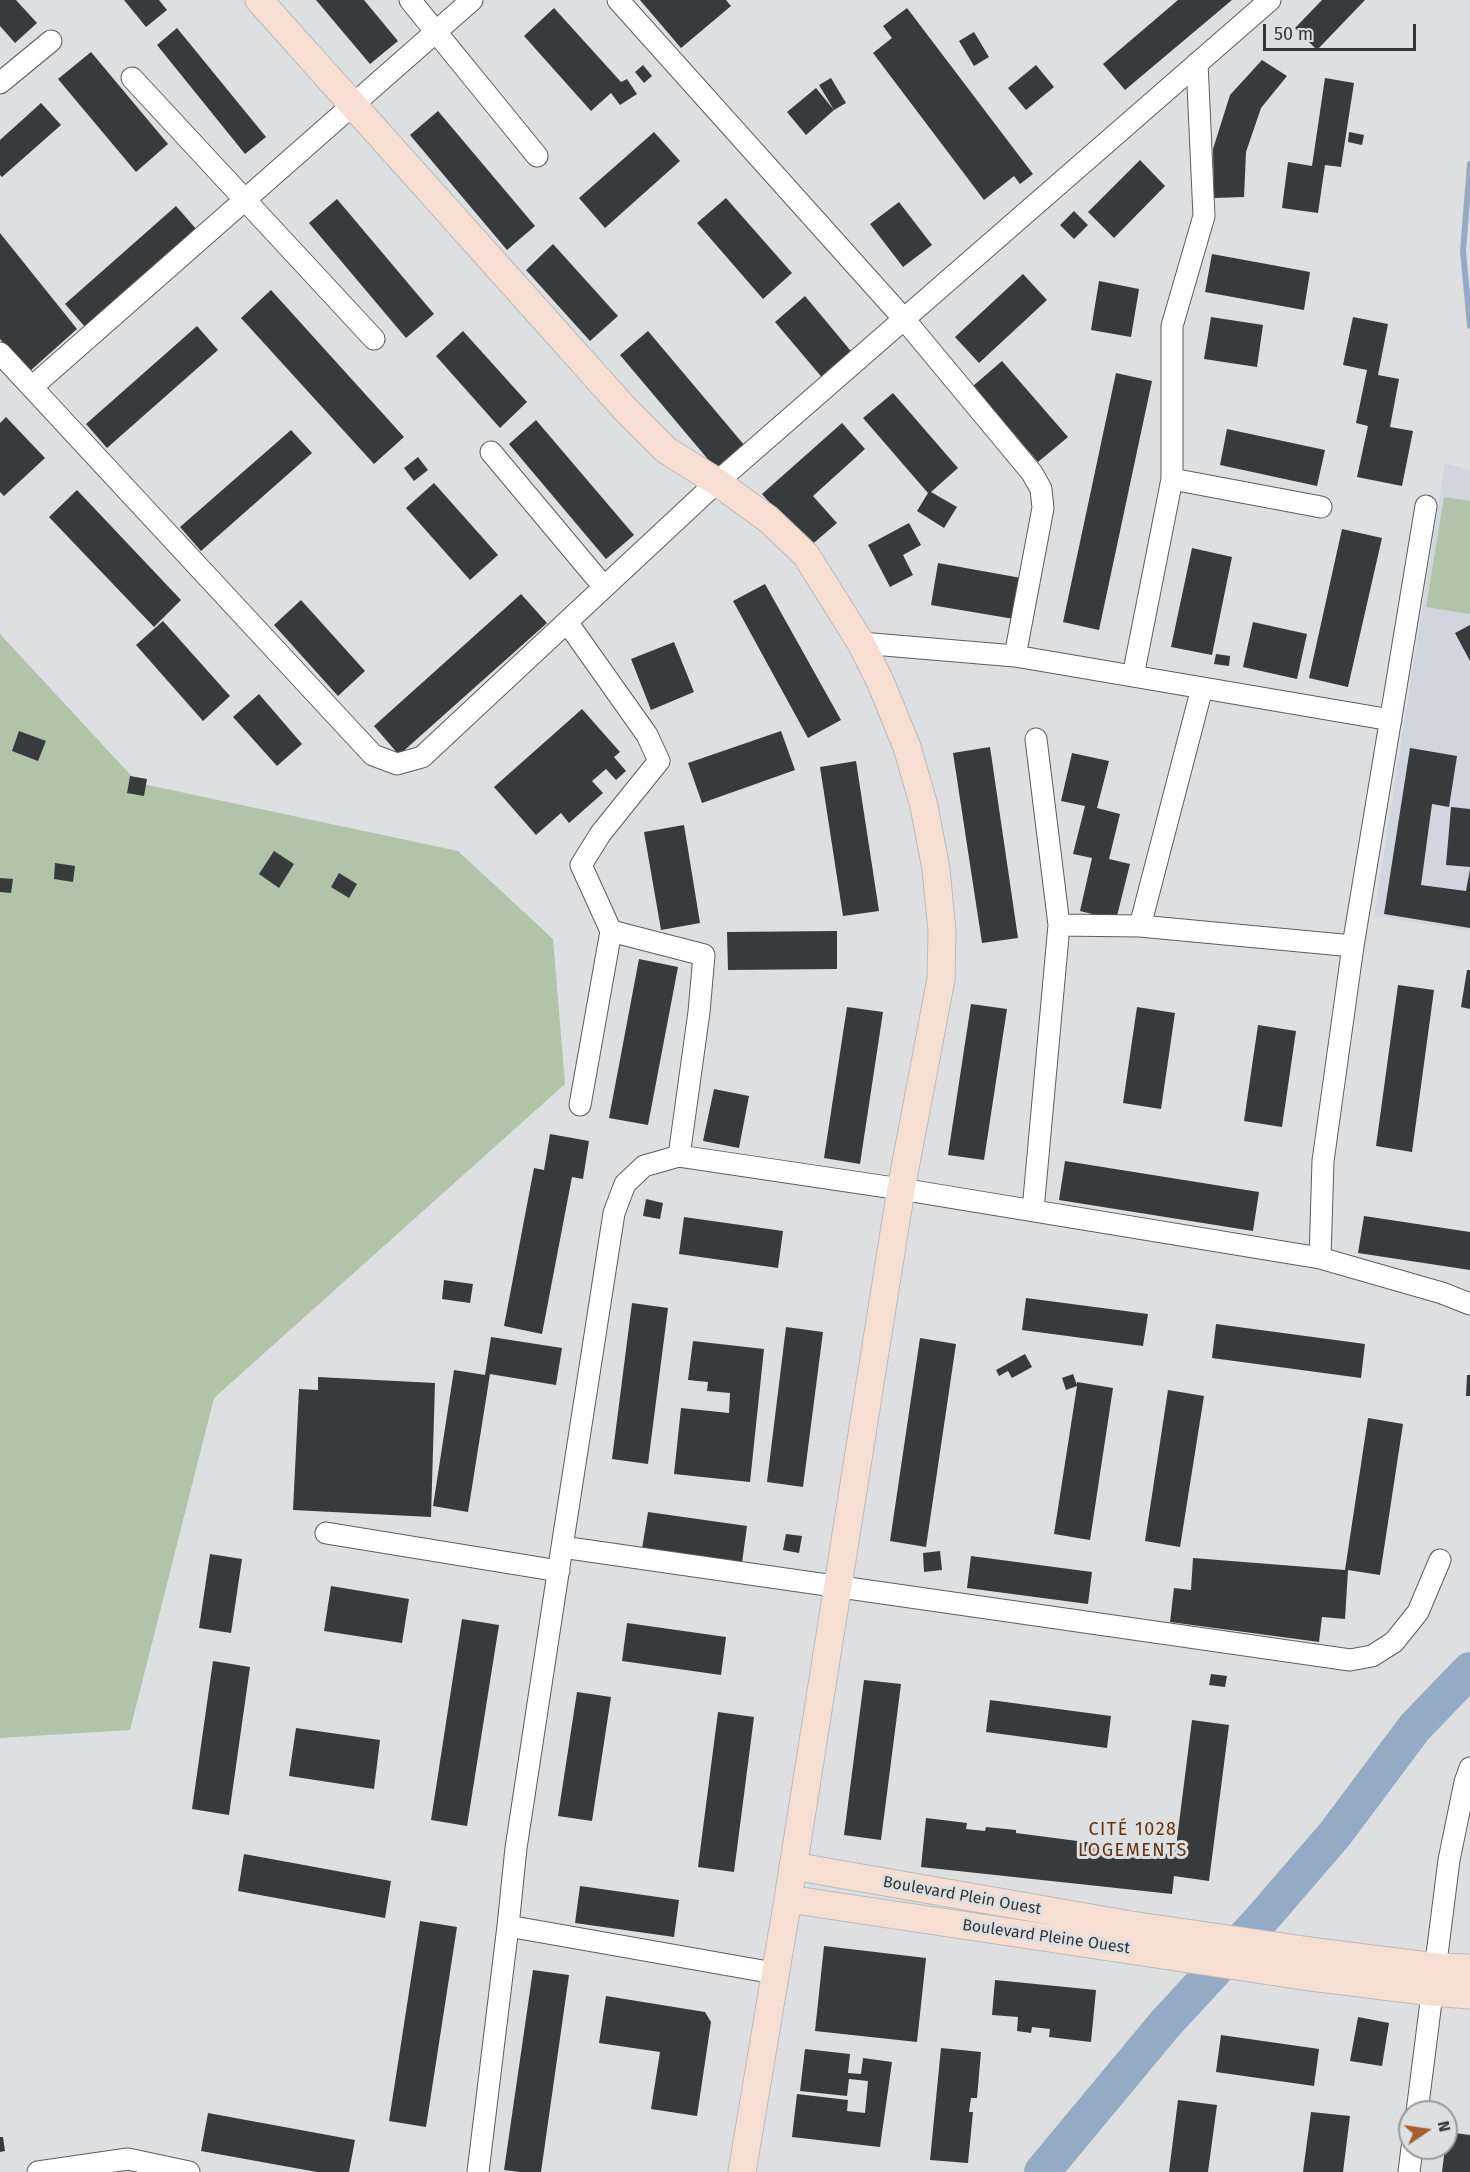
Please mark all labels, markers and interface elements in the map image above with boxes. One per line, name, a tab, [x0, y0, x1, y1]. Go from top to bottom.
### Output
scale bar	[1266, 12, 1419, 50]
text: 50 m	[1274, 23, 1313, 45]
district label: CITÉ 1028 LOGEMENTS	[1078, 1819, 1188, 1862]
street label: Boulevard Plein Ouest	[881, 1873, 1043, 1919]
street label: Boulevard Pleine Ouest	[961, 1916, 1131, 1958]
north arrow	[1398, 2100, 1458, 2160]
text: N	[1434, 2119, 1455, 2134]

